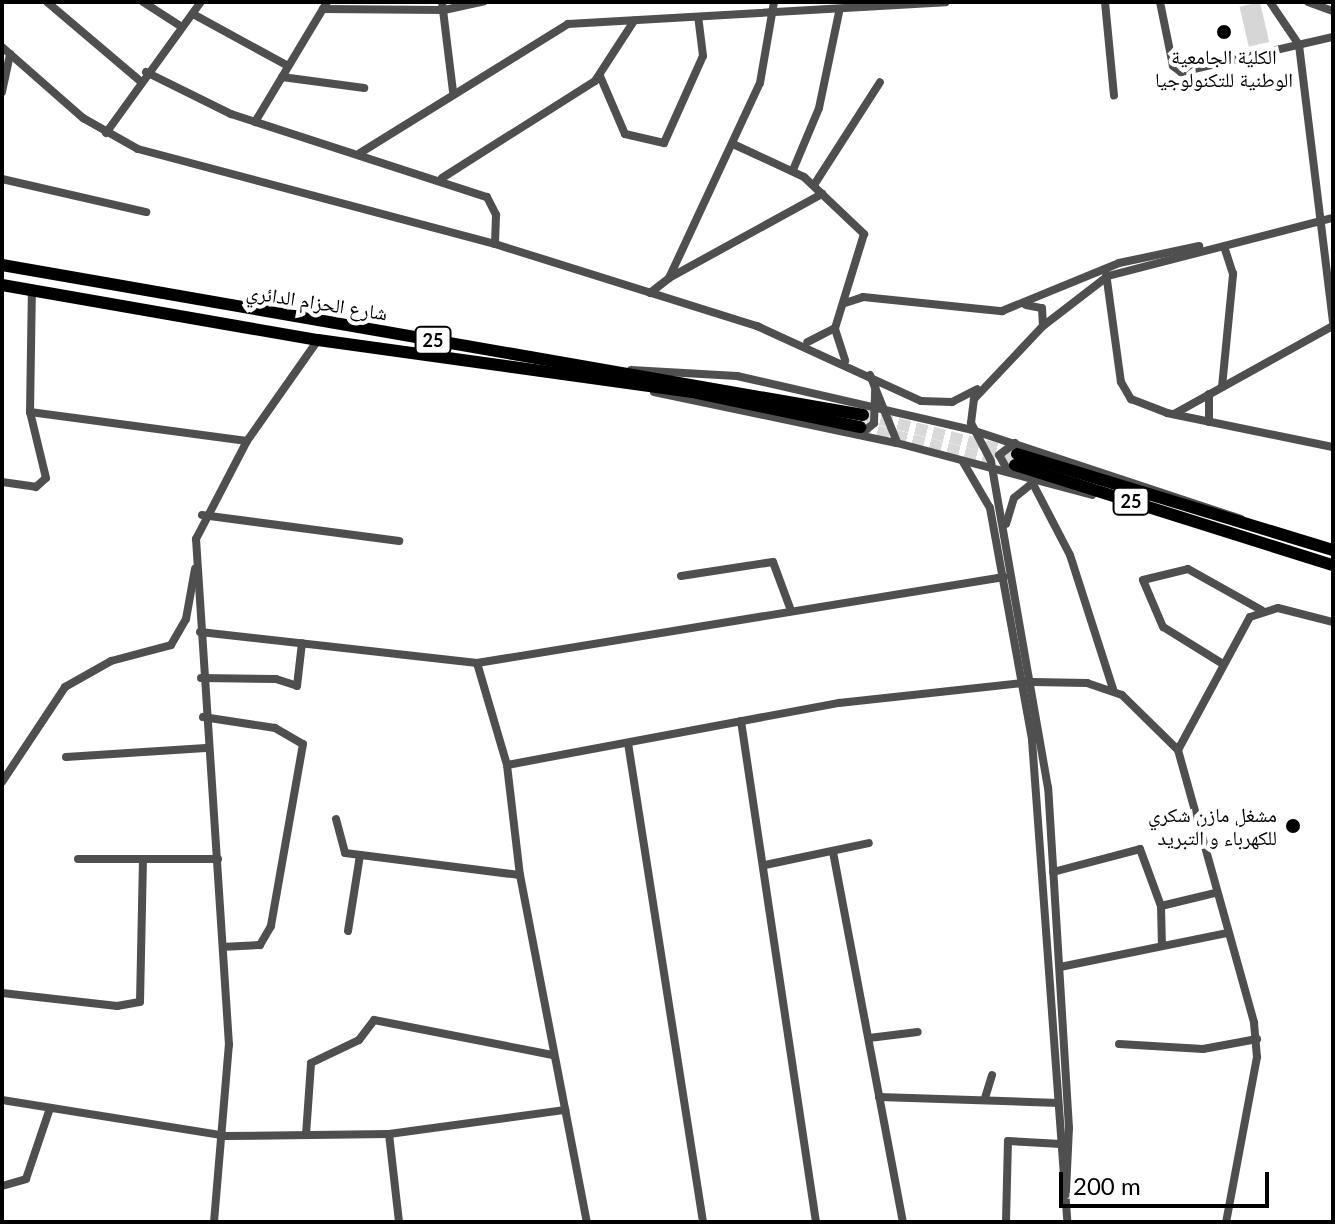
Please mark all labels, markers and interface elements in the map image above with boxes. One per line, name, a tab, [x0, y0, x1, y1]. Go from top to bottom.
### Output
marker: الكلية الجامعية الوطنية للتكنولوجيا	[1215, 23, 1233, 41]
place label: الكلية الجامعية الوطنية للتكنولوجيا	[1155, 44, 1293, 91]
street label: شارع الحزام الدائري	[245, 279, 389, 325]
road number: 25	[413, 326, 453, 354]
road number: 25	[1111, 487, 1151, 515]
place label: مشغل مازن شكري للكهرباء و التبريد	[1148, 802, 1277, 849]
marker: مشغل مازن شكري للكهرباء و التبريد	[1284, 817, 1302, 835]
scale bar	[1063, 1156, 1273, 1206]
text: 200 m	[1073, 1171, 1141, 1200]

